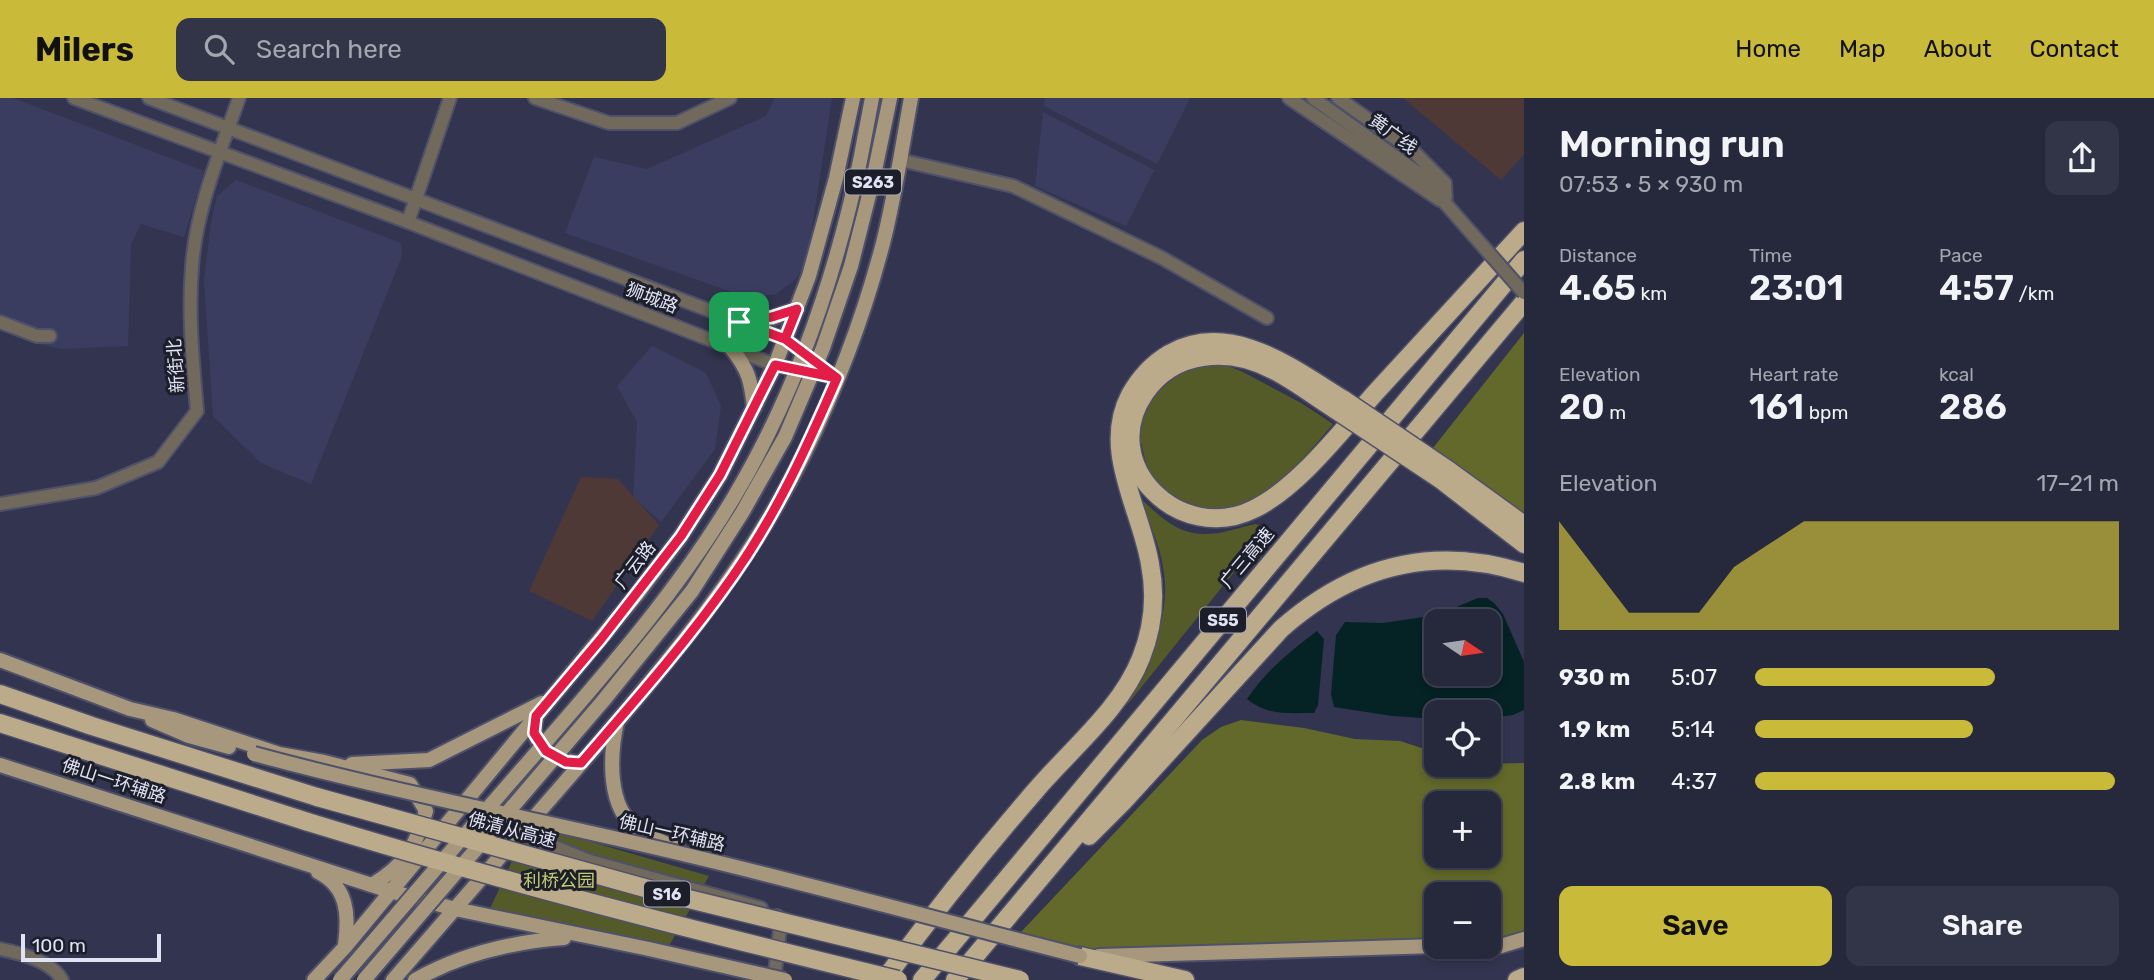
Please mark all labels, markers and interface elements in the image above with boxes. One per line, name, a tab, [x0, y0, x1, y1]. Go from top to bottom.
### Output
search box	[176, 18, 666, 81]
text: Milers	[35, 30, 134, 69]
icon: search	[200, 30, 238, 68]
text: Search here	[256, 34, 402, 65]
text: Home	[1735, 35, 1801, 63]
text: Map	[1839, 35, 1886, 63]
text: About	[1924, 35, 1992, 63]
text: Contact	[2030, 35, 2119, 63]
street label: 黄广线	[1365, 109, 1421, 159]
text: Morning run	[1559, 121, 1785, 167]
button: share	[2045, 121, 2119, 195]
road number: S263	[845, 170, 901, 194]
text: 07:53 · 5 × 930 m	[1559, 170, 1743, 198]
text: Distance	[1559, 244, 1637, 267]
text: Time	[1749, 244, 1792, 267]
text: Pace	[1939, 244, 1983, 267]
text: 4.65	[1559, 267, 1636, 309]
text: 23:01	[1749, 267, 1844, 309]
text: 4:57	[1939, 267, 2014, 309]
street label: 狮城路	[623, 278, 681, 318]
text: km	[1636, 282, 1667, 305]
text: /km	[2014, 282, 2054, 305]
pin	[709, 292, 769, 352]
icon: arrive	[720, 303, 758, 341]
street label: 新街北	[163, 338, 189, 394]
text: Elevation	[1559, 363, 1640, 386]
text: Heart rate	[1749, 363, 1839, 386]
text: kcal	[1939, 363, 1974, 386]
text: 20	[1559, 386, 1605, 428]
text: 161	[1749, 386, 1804, 428]
text: 286	[1939, 386, 2007, 428]
text: m	[1605, 401, 1626, 424]
text: bpm	[1804, 401, 1848, 424]
text: Elevation	[1559, 469, 1658, 497]
text: 17–21 m	[2036, 469, 2119, 497]
street label: 广三高速	[1215, 523, 1279, 593]
street label: 广云路	[610, 537, 660, 593]
road number: S55	[1200, 607, 1246, 632]
north arrow	[1424, 609, 1502, 686]
map controls	[1424, 609, 1501, 959]
text: 930 m	[1559, 663, 1630, 691]
text: 5:07	[1671, 663, 1717, 691]
button: locate	[1424, 700, 1501, 777]
text: 1.9 km	[1559, 715, 1630, 743]
text: 5:14	[1671, 715, 1715, 743]
street label: 佛山一环辅路	[59, 754, 169, 808]
text: 2.8 km	[1559, 767, 1635, 795]
text: 4:37	[1671, 767, 1717, 795]
button: +	[1424, 791, 1501, 868]
street label: 佛清从高速	[466, 808, 558, 852]
street label: 佛山一环辅路	[617, 810, 727, 856]
park label: 利桥公园	[523, 870, 595, 892]
road number: S16	[644, 881, 690, 906]
button: −	[1424, 882, 1501, 959]
button: Save	[1559, 886, 1832, 966]
button: Share	[1846, 886, 2119, 966]
scale bar	[21, 931, 161, 963]
text: 100 m	[32, 934, 86, 957]

